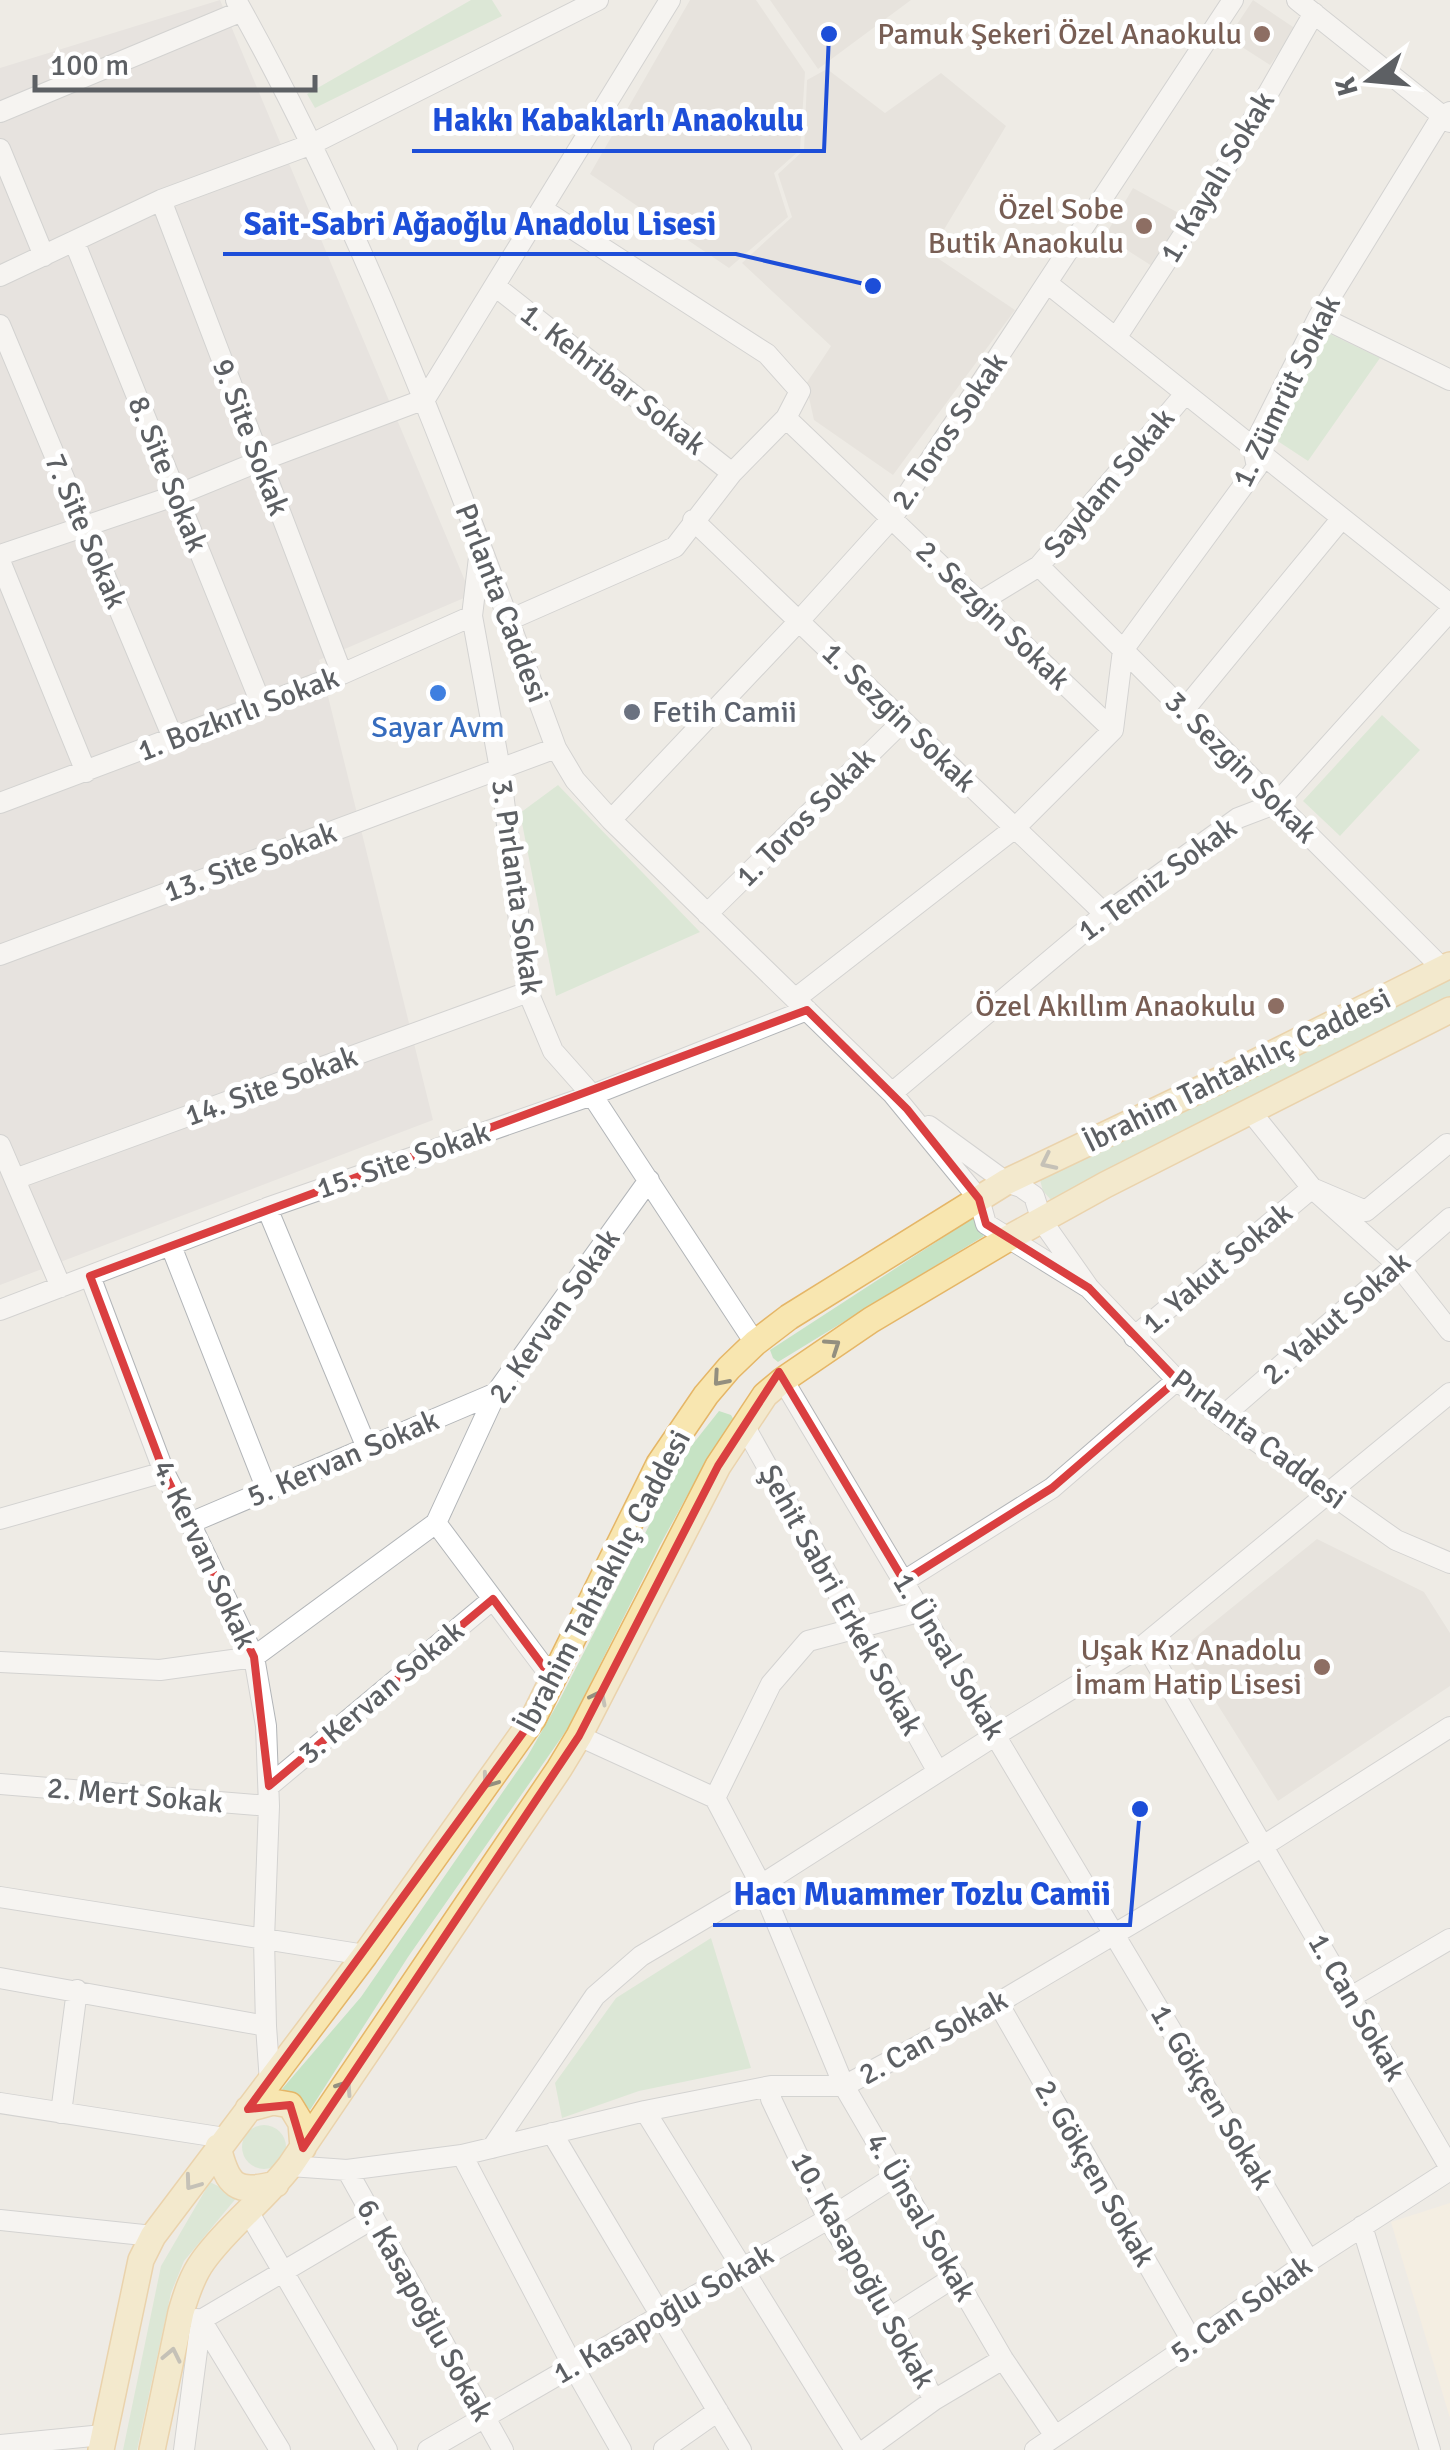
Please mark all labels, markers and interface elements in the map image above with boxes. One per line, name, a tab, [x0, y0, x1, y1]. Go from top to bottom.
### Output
place label: Pamuk Şekeri Özel Anaokulu	[877, 16, 1242, 53]
marker: Pamuk Şekeri Özel Anaokulu	[1251, 23, 1273, 45]
scale bar	[35, 30, 315, 92]
north arrow	[1320, 30, 1420, 130]
text: 100 m	[50, 47, 129, 84]
text: K	[1328, 73, 1366, 100]
street label: 1. Kayalı Sokak	[1152, 85, 1283, 270]
callout: Hakkı Kabaklarlı Anaokulu	[412, 89, 824, 151]
text: Hakkı Kabaklarlı Anaokulu	[432, 101, 804, 140]
place label: Özel Sobe Butik Anaokulu	[928, 191, 1124, 262]
callout: Sait-Sabri Ağaoğlu Anadolu Lisesi	[223, 192, 736, 254]
text: Sait-Sabri Ağaoğlu Anadolu Lisesi	[244, 205, 716, 244]
marker: Özel Sobe Butik Anaokulu	[1133, 215, 1155, 237]
street label: 1. Zümrüt Sokak	[1224, 289, 1349, 493]
street label: 1. Kehribar Sokak	[513, 295, 713, 463]
street label: 2. Toros Sokak	[883, 346, 1016, 517]
street label: 9. Site Sokak	[204, 354, 297, 521]
street label: 8. Site Sokak	[120, 391, 216, 557]
street label: Saydam Sokak	[1036, 401, 1183, 566]
street label: 7. Site Sokak	[36, 448, 135, 614]
street label: Pırlanta Caddesi	[447, 498, 556, 708]
street label: 2. Sezgin Sokak	[908, 533, 1077, 698]
street label: 1. Sezgin Sokak	[814, 635, 983, 800]
street label: 1. Bozkırlı Sokak	[132, 659, 344, 770]
marker: Sayar Avm	[427, 682, 449, 704]
street label: 3. Sezgin Sokak	[1157, 684, 1324, 851]
place label: Fetih Camii	[652, 694, 797, 731]
marker: Fetih Camii	[621, 701, 643, 723]
place label: Sayar Avm	[371, 709, 505, 746]
street label: 1. Toros Sokak	[728, 740, 883, 895]
street label: 3. Pırlanta Sokak	[483, 777, 550, 997]
street label: 1. Temiz Sokak	[1071, 809, 1244, 949]
street label: 13. Site Sokak	[159, 814, 342, 911]
street label: İbrahim Tahtakılıç Caddesi	[1078, 980, 1397, 1161]
place label: Özel Akıllım Anaokulu	[975, 988, 1256, 1025]
marker: Özel Akıllım Anaokulu	[1265, 995, 1287, 1017]
street label: 14. Site Sokak	[180, 1038, 363, 1135]
street label: 15. Site Sokak	[312, 1114, 495, 1207]
one-way arrow	[1041, 1150, 1059, 1170]
street label: 1. Yakut Sokak	[1134, 1195, 1300, 1342]
street label: 2. Kervan Sokak	[481, 1222, 628, 1411]
street label: 2. Yakut Sokak	[1254, 1244, 1418, 1393]
one-way arrow	[823, 1339, 841, 1358]
street label: Pırlanta Caddesi	[1164, 1361, 1354, 1517]
one-way arrow	[714, 1368, 732, 1386]
street label: 5. Kervan Sokak	[242, 1402, 444, 1515]
street label: İbrahim Tahtakılıç Caddesi	[508, 1424, 699, 1739]
street label: 4. Kervan Sokak	[145, 1454, 264, 1655]
street label: Şehit Sabri Erkek Sokak	[751, 1458, 930, 1742]
street label: 1. Ünsal Sokak	[884, 1566, 1013, 1747]
street label: 3. Kervan Sokak	[291, 1613, 471, 1772]
place label: Uşak Kız Anadolu İmam Hatip Lisesi	[1074, 1632, 1302, 1703]
marker: Uşak Kız Anadolu İmam Hatip Lisesi	[1311, 1656, 1333, 1678]
one-way arrow	[587, 1690, 606, 1708]
street label: 2. Mert Sokak	[46, 1769, 224, 1822]
one-way arrow	[483, 1769, 501, 1788]
callout: Hacı Muammer Tozlu Camii	[713, 1863, 1130, 1925]
text: Hacı Muammer Tozlu Camii	[733, 1875, 1111, 1914]
street label: 1. Can Sokak	[1299, 1927, 1414, 2088]
street label: 2. Can Sokak	[852, 1981, 1014, 2093]
street label: 1. Gökçen Sokak	[1142, 1998, 1281, 2197]
street label: 2. Gökçen Sokak	[1026, 2073, 1163, 2273]
one-way arrow	[333, 2079, 351, 2098]
street label: 4. Ünsal Sokak	[857, 2126, 984, 2308]
street label: 10. Kasapoğlu Sokak	[782, 2146, 943, 2395]
one-way arrow	[186, 2171, 204, 2190]
street label: 6. Kasapoğlu Sokak	[348, 2193, 501, 2428]
street label: 1. Kasapoğlu Sokak	[546, 2236, 780, 2393]
street label: 5. Can Sokak	[1163, 2247, 1319, 2372]
one-way arrow	[161, 2346, 182, 2363]

